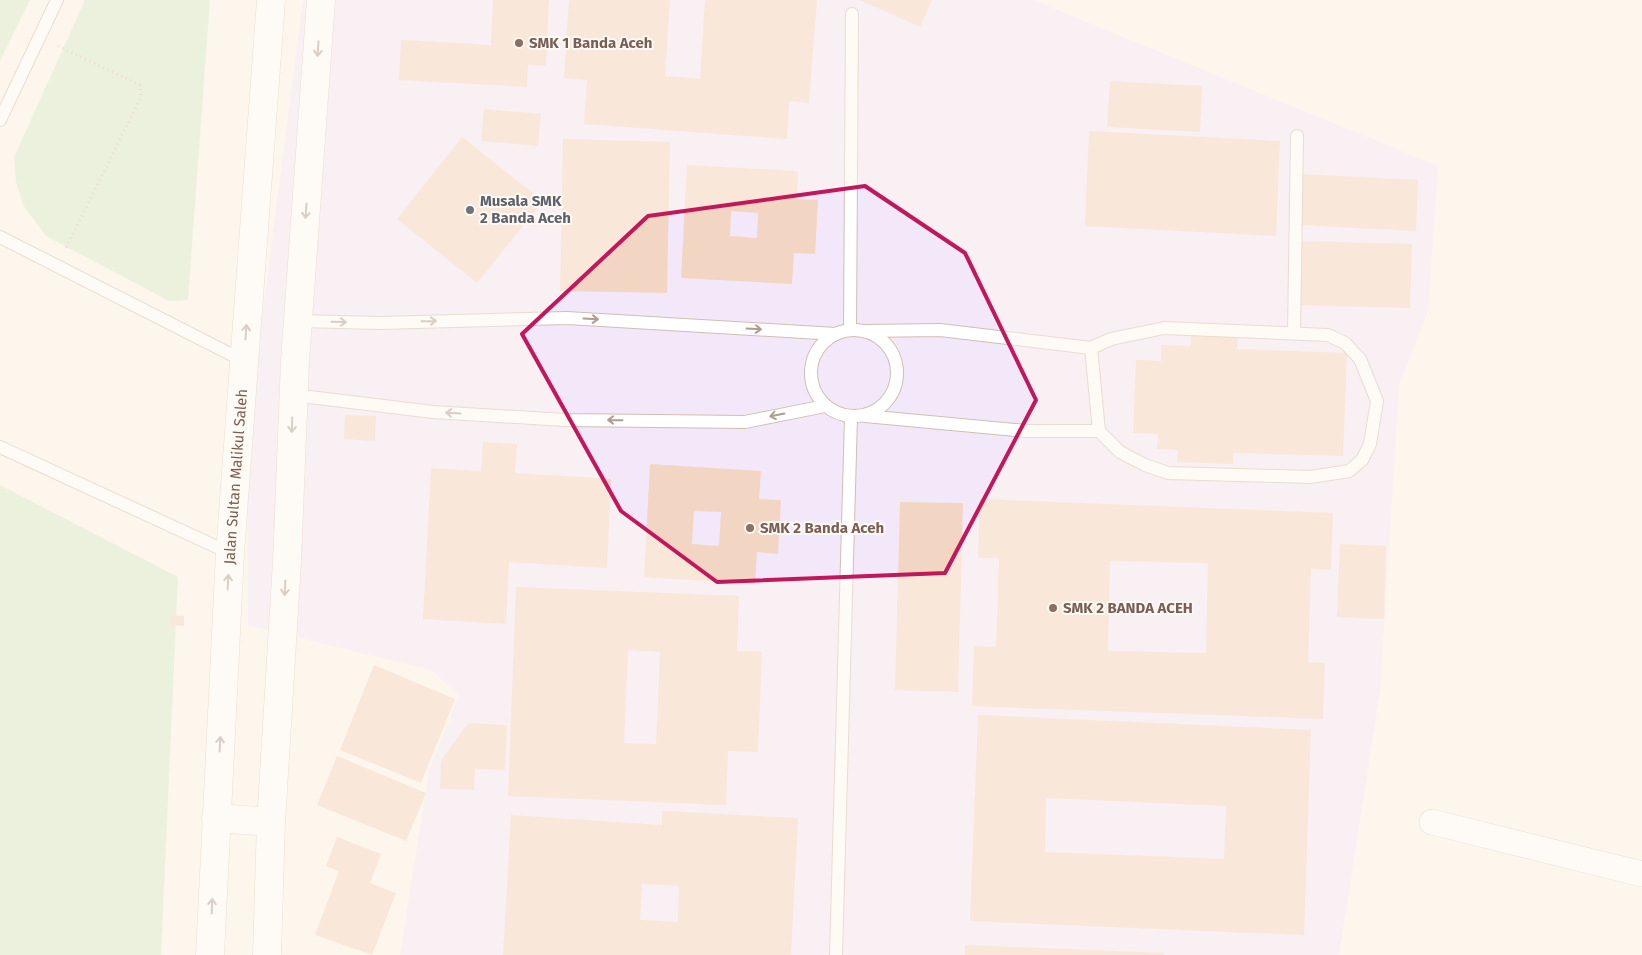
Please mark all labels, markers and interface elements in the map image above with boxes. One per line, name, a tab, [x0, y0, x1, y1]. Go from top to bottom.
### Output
place label: SMK 1 Banda Aceh	[529, 34, 652, 52]
marker: SMK 1 Banda Aceh	[513, 37, 525, 49]
one-way arrow	[313, 40, 322, 56]
place label: Musala SMK 2 Banda Aceh	[480, 192, 571, 227]
one-way arrow	[301, 202, 310, 218]
marker: Musala SMK 2 Banda Aceh	[464, 204, 476, 216]
one-way arrow	[583, 315, 599, 324]
one-way arrow	[331, 317, 347, 326]
one-way arrow	[421, 317, 437, 326]
one-way arrow	[745, 324, 761, 333]
one-way arrow	[241, 325, 251, 341]
street label: Jalan Sultan Malikul Saleh	[220, 388, 251, 565]
one-way arrow	[445, 408, 461, 417]
one-way arrow	[770, 411, 786, 421]
one-way arrow	[607, 415, 624, 425]
one-way arrow	[287, 416, 297, 433]
place label: SMK 2 Banda Aceh	[760, 519, 884, 537]
marker: SMK 2 Banda Aceh	[744, 522, 756, 534]
one-way arrow	[223, 574, 233, 590]
one-way arrow	[281, 579, 290, 595]
place label: SMK 2 BANDA ACEH	[1063, 599, 1193, 617]
marker: SMK 2 BANDA ACEH	[1047, 602, 1059, 614]
one-way arrow	[215, 736, 224, 752]
one-way arrow	[208, 899, 217, 915]

